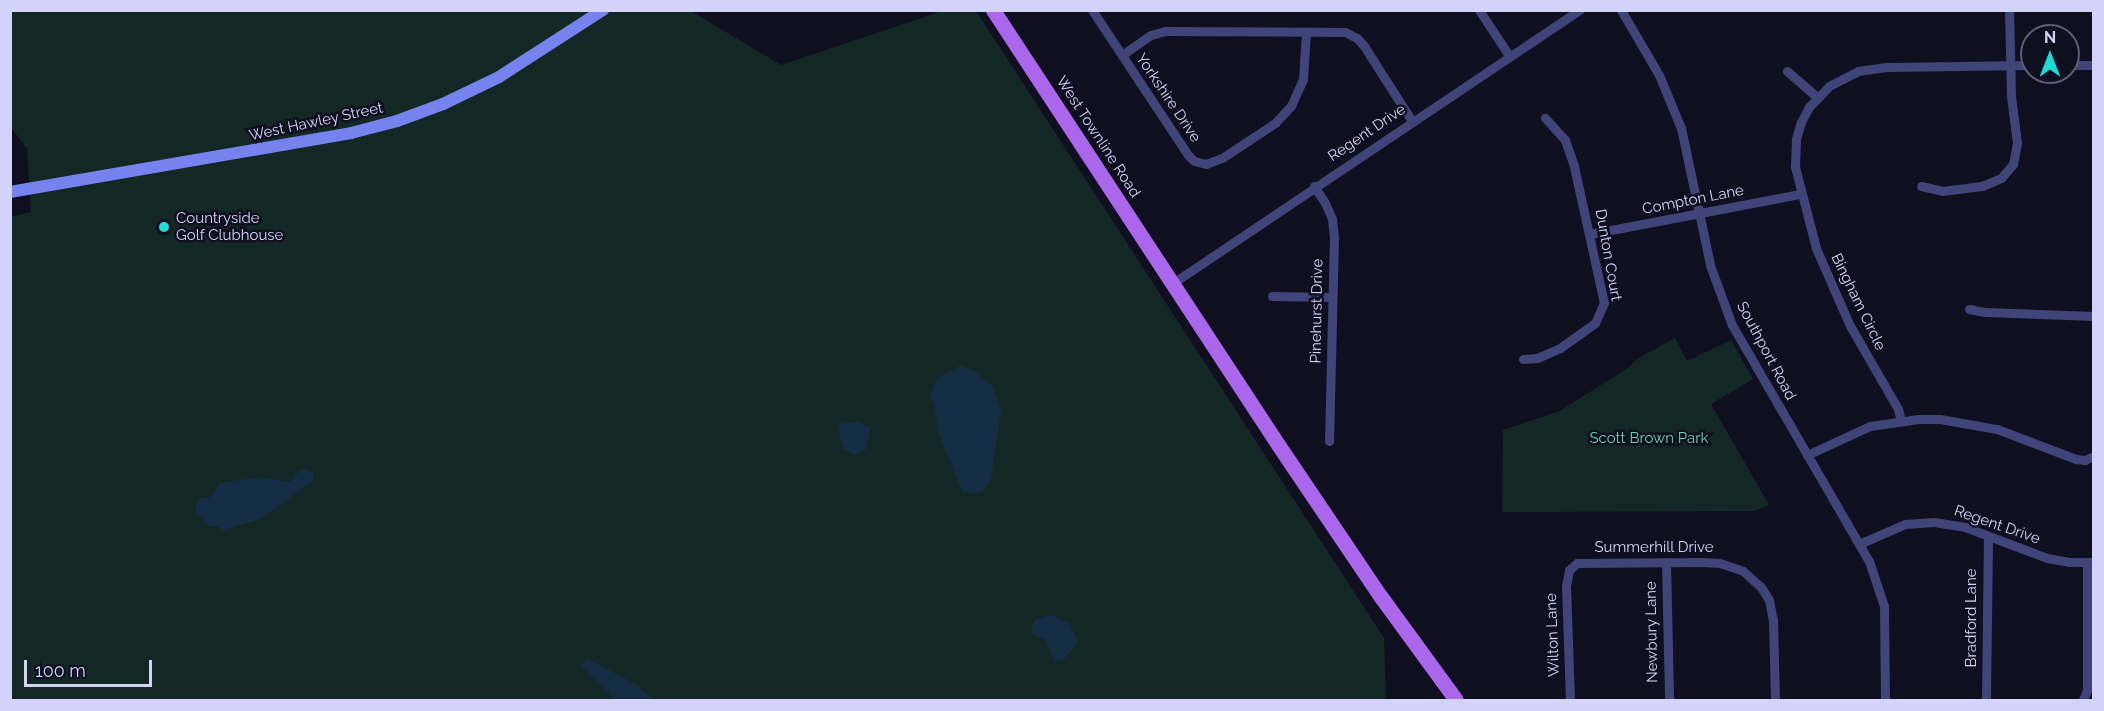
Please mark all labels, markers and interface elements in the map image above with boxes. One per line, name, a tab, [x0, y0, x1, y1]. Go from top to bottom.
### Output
north arrow	[2020, 24, 2080, 84]
text: N	[2044, 28, 2056, 47]
street label: Yorkshire Drive	[1132, 50, 1204, 146]
street label: West Townline Road	[1052, 73, 1144, 201]
street label: West Hawley Street	[247, 99, 385, 145]
street label: Regent Drive	[1325, 100, 1409, 166]
street label: Compton Lane	[1641, 181, 1745, 219]
street label: Dunton Court	[1591, 208, 1625, 302]
place label: Countryside Golf Clubhouse	[176, 209, 284, 244]
marker: Countryside Golf Clubhouse	[157, 220, 171, 234]
street label: Bingham Circle	[1827, 251, 1889, 353]
street label: Pinehurst Drive	[1307, 258, 1327, 364]
street label: Southport Road	[1732, 299, 1800, 403]
park label: Scott Brown Park	[1589, 430, 1709, 448]
street label: Regent Drive	[1952, 502, 2042, 548]
street label: Summerhill Drive	[1594, 539, 1714, 557]
street label: Bradford Lane	[1963, 568, 1981, 668]
street label: Newbury Lane	[1642, 581, 1662, 683]
street label: Wilton Lane	[1543, 593, 1563, 677]
scale bar	[27, 648, 154, 686]
text: 100 m	[35, 660, 86, 681]

